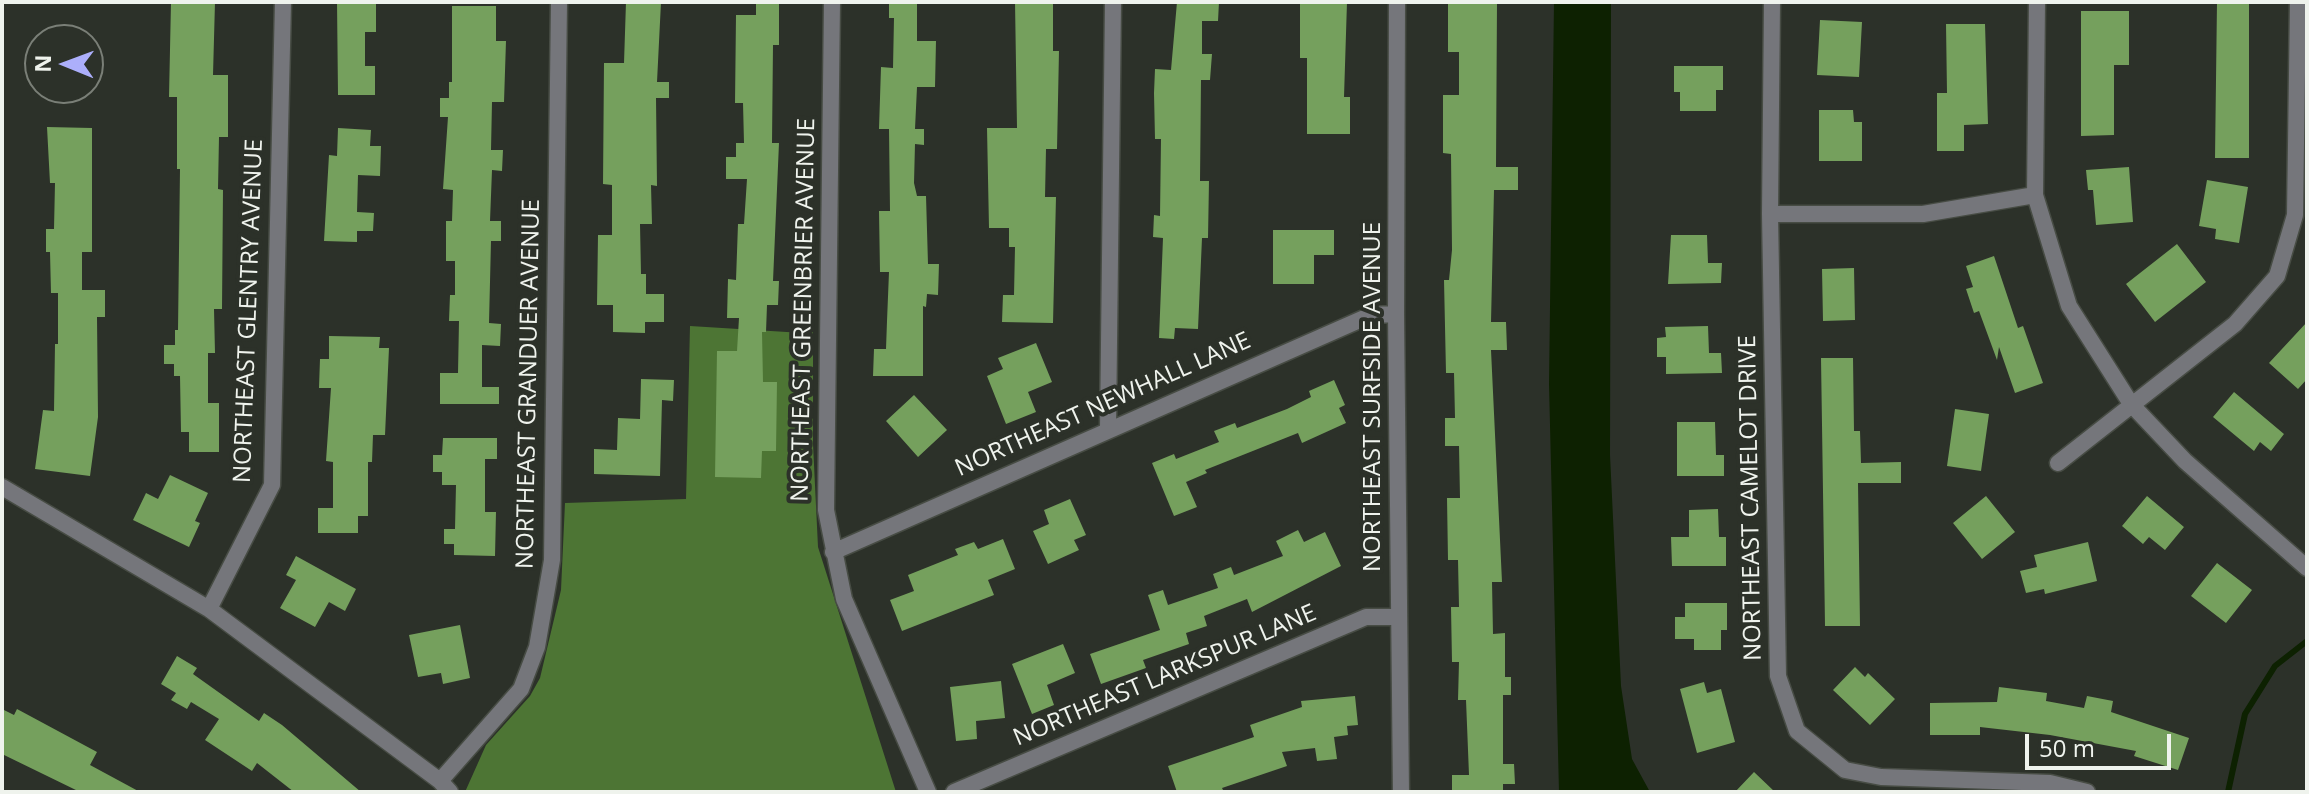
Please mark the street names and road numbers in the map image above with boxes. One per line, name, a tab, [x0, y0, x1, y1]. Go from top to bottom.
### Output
street label: NORTHEAST GREENBRIER AVENUE	[786, 118, 822, 502]
street label: NORTHEAST GLENTRY AVENUE	[229, 138, 269, 484]
street label: NORTHEAST GRANDUER AVENUE	[511, 199, 547, 569]
street label: NORTHEAST SURFSIDE AVENUE	[1359, 222, 1387, 572]
street label: NORTHEAST NEWHALL LANE	[951, 327, 1255, 483]
street label: NORTHEAST CAMELOT DRIVE	[1734, 335, 1768, 661]
street label: NORTHEAST LARKSPUR LANE	[1009, 599, 1321, 753]

